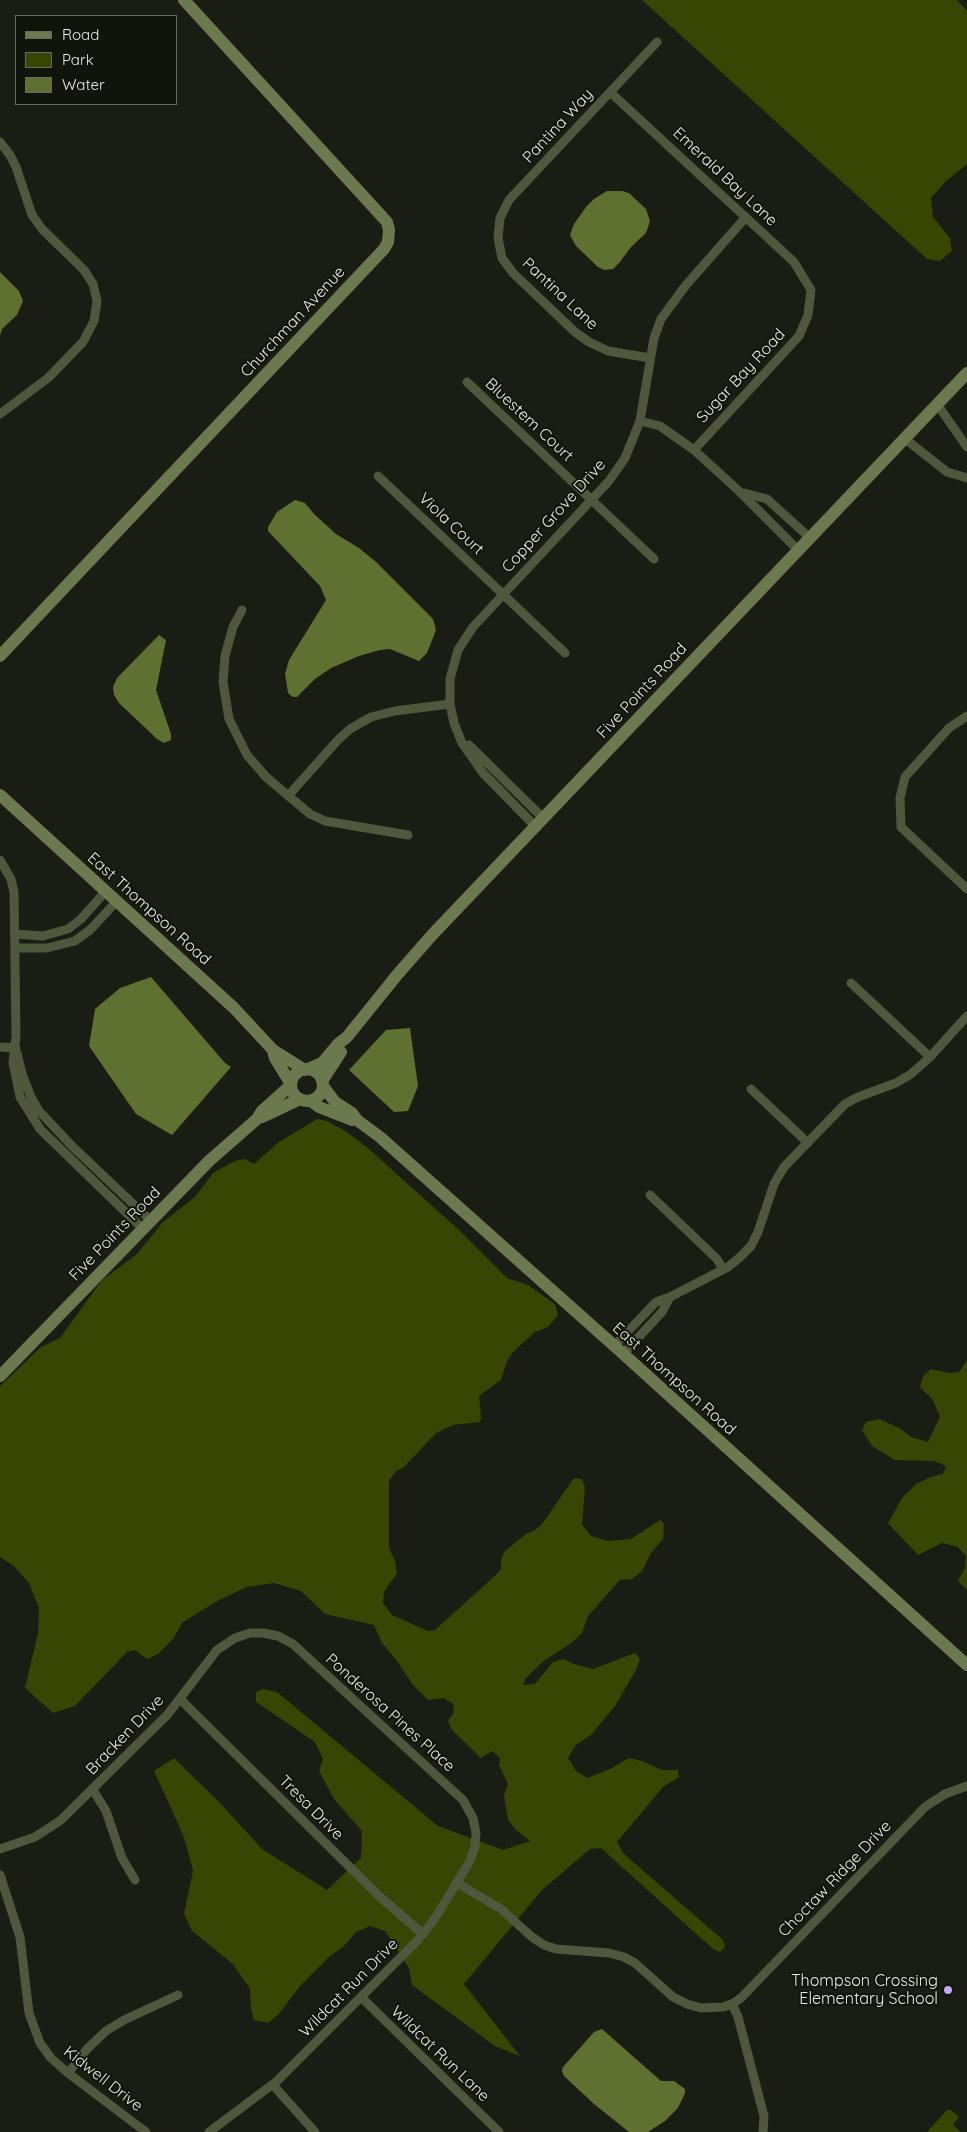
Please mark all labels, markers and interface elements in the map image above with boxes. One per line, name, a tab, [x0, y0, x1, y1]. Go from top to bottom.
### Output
legend	[15, 15, 178, 105]
text: Road	[62, 25, 99, 44]
text: Park	[62, 50, 94, 69]
text: Water	[62, 75, 105, 94]
street label: Pantina Way	[519, 85, 597, 167]
street label: Emerald Bay Lane	[669, 124, 781, 230]
street label: Pantina Lane	[518, 254, 602, 334]
street label: Churchman Avenue	[237, 263, 349, 381]
street label: Sugar Bay Road	[693, 325, 789, 427]
street label: Bluestem Court	[481, 374, 577, 466]
street label: Copper Grove Drive	[498, 455, 610, 577]
street label: Viola Court	[414, 489, 488, 559]
street label: Five Points Road	[593, 639, 691, 743]
street label: East Thompson Road	[83, 849, 215, 969]
street label: Five Points Road	[65, 1183, 165, 1285]
street label: East Thompson Road	[608, 1319, 740, 1439]
street label: Ponderosa Pines Place	[321, 1650, 459, 1776]
street label: Bracken Drive	[82, 1691, 168, 1779]
street label: Tresa Drive	[275, 1772, 347, 1844]
street label: Choctaw Ridge Drive	[774, 1817, 896, 1941]
street label: Wildcat Run Drive	[296, 1935, 402, 2041]
place label: Thompson Crossing Elementary School	[791, 1971, 938, 2009]
marker: Thompson Crossing Elementary School	[942, 1984, 954, 1996]
street label: Wildcat Run Lane	[387, 2002, 493, 2106]
street label: Kidwell Drive	[60, 2042, 146, 2116]

